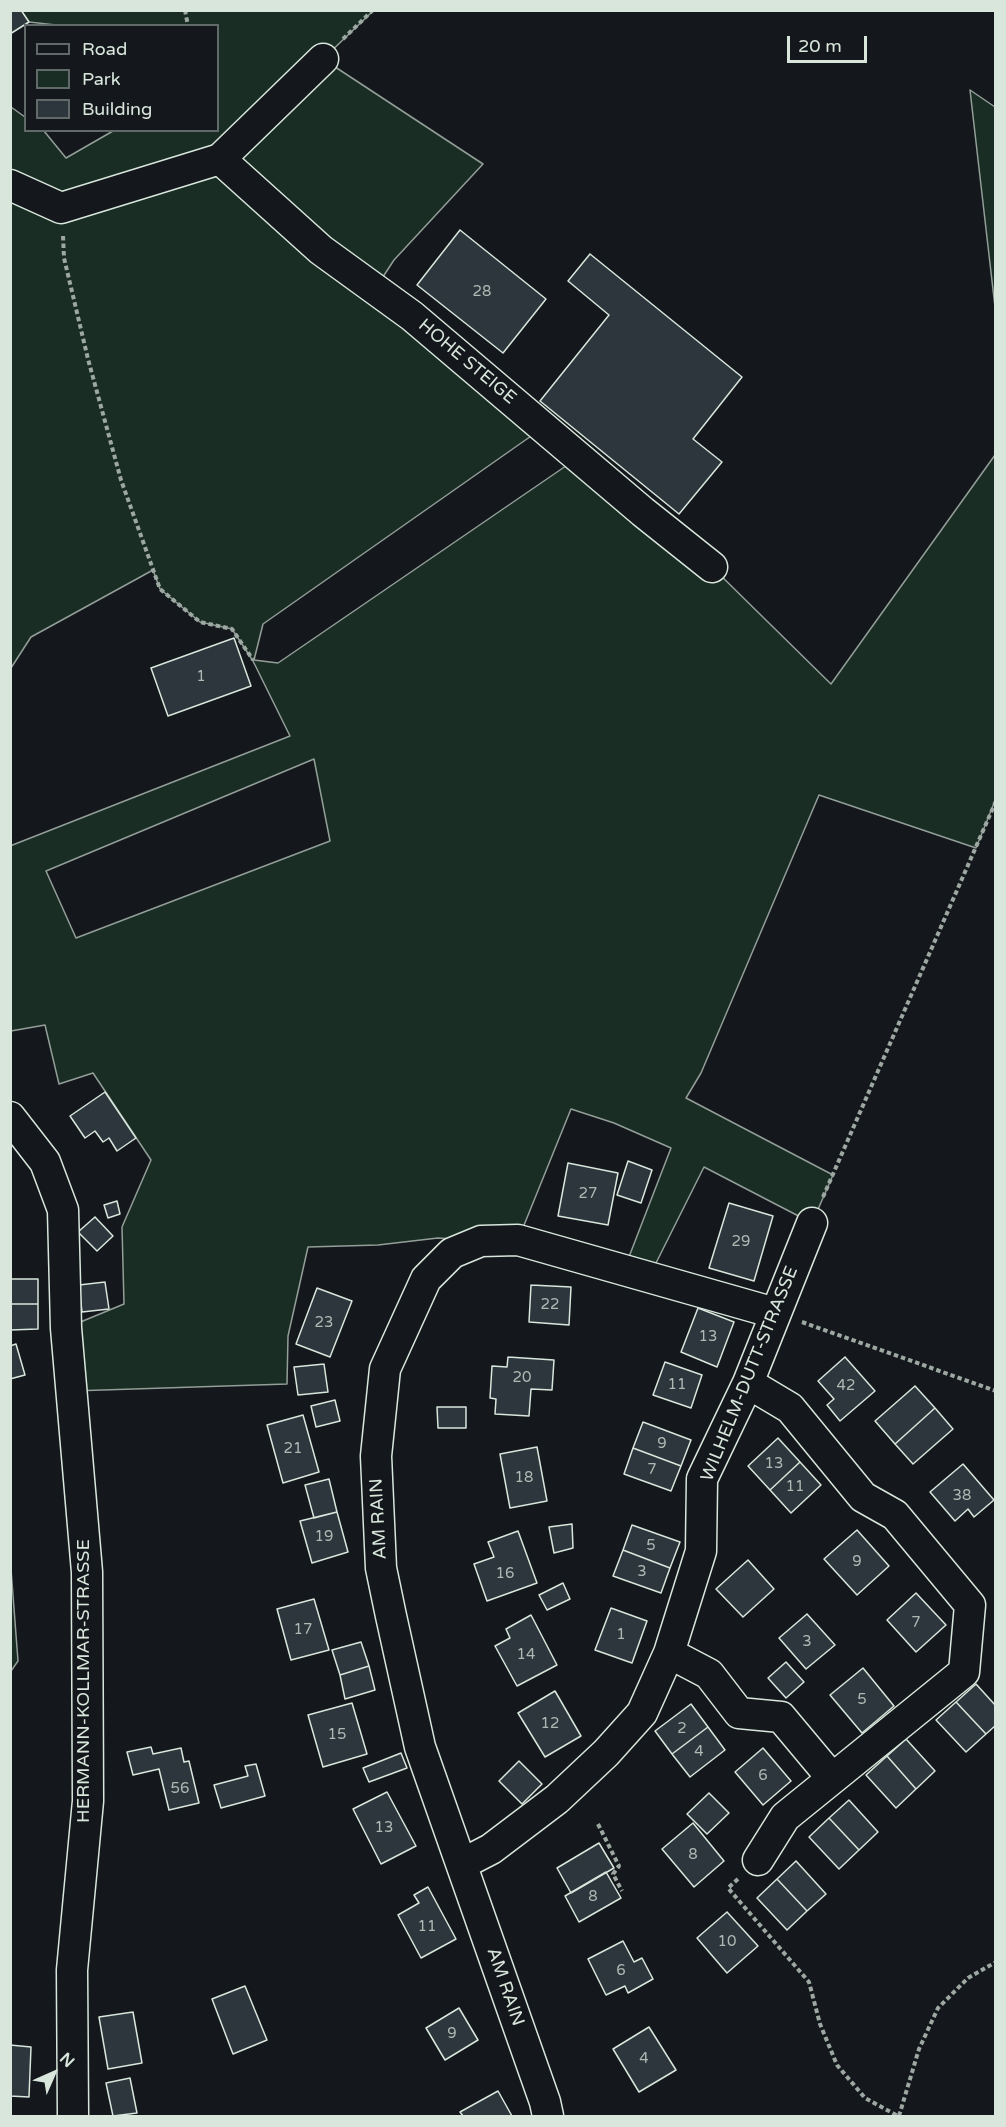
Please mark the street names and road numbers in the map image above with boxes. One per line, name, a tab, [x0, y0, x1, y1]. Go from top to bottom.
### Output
street label: HOHE STEIGE	[414, 315, 520, 409]
street label: WILHELM-DUTT-STRASSE	[697, 1263, 803, 1485]
street label: AM RAIN	[366, 1478, 392, 1560]
street label: HERMANN-KOLLMAR-STRASSE	[73, 1539, 95, 1823]
street label: AM RAIN	[482, 1945, 528, 2029]

